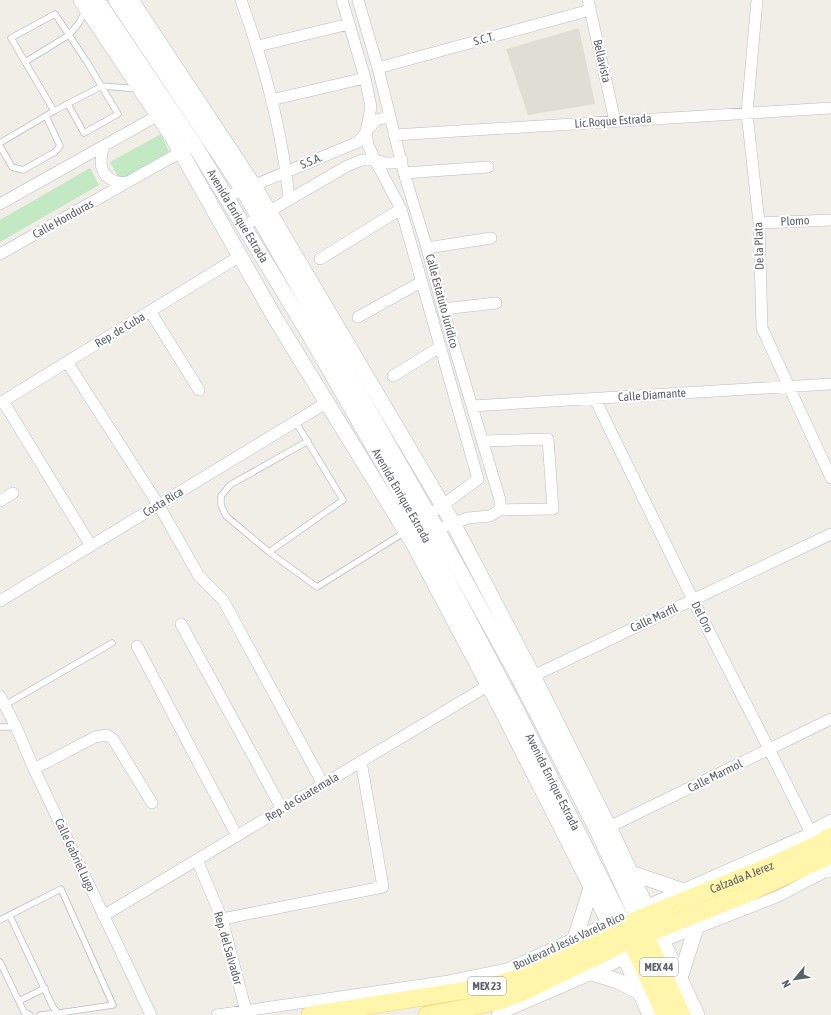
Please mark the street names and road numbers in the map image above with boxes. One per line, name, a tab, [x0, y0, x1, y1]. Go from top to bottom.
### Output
street label: S.C.T.	[472, 29, 496, 49]
street label: Bellavista	[590, 38, 614, 84]
street label: Lic.Roque Estrada	[574, 111, 652, 131]
street label: S.S.A.	[298, 150, 324, 172]
street label: Avenida Enrique Estrada	[204, 167, 271, 265]
street label: Calle Honduras	[30, 197, 96, 241]
street label: Plomo	[780, 213, 810, 229]
street label: De la Plata	[751, 222, 767, 270]
street label: Calle Estatuto Jurídico	[423, 252, 461, 350]
street label: Rep. de Cuba	[92, 310, 148, 350]
street label: Calle Diamante	[617, 386, 687, 404]
street label: Avenida Enrique Estrada	[369, 446, 434, 545]
street label: Costa Rica	[140, 484, 186, 520]
street label: Del Oro	[688, 599, 716, 635]
street label: Calle Marfil	[628, 601, 681, 635]
street label: Avenida Enrique Estrada	[523, 731, 583, 833]
street label: Calle Marmol	[685, 756, 745, 795]
street label: Rep. de Guatemala	[263, 770, 341, 824]
street label: Calle Gabriel Lugo	[52, 816, 98, 894]
street label: Calzada A Jerez	[708, 858, 776, 896]
street label: Boulevard Jesús Varela Rico	[511, 909, 627, 973]
street label: Rep. del Salvador	[211, 910, 245, 987]
road number: MEX 44	[640, 958, 678, 976]
road number: MEX 23	[468, 977, 506, 995]

